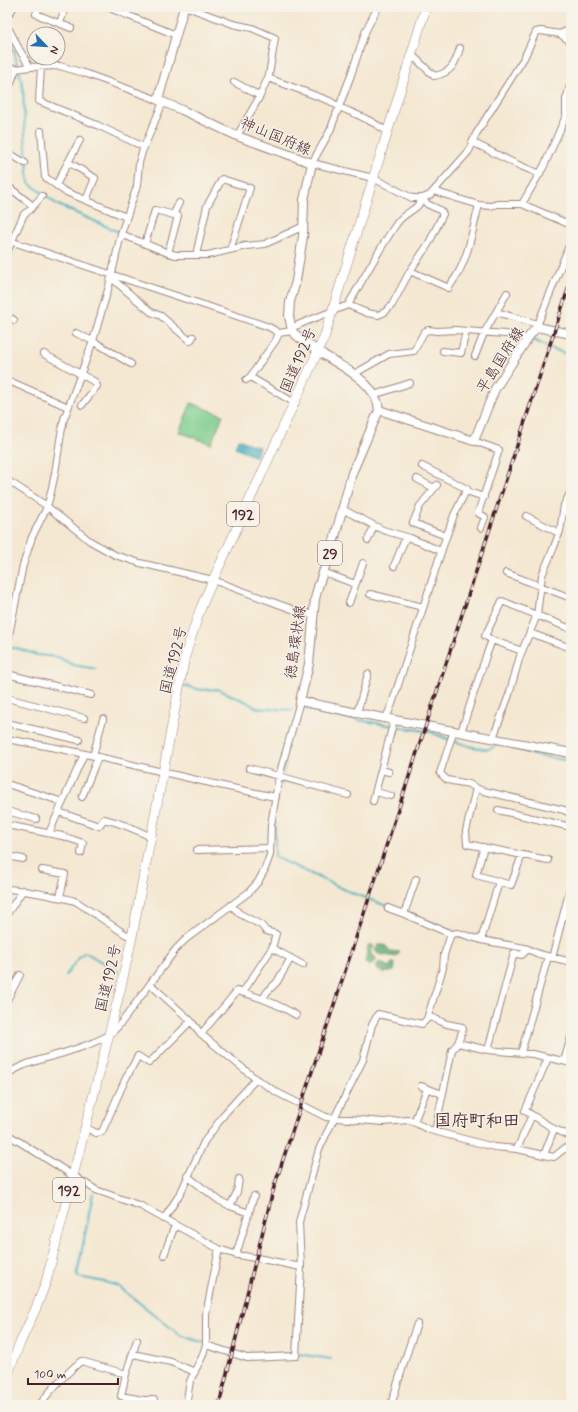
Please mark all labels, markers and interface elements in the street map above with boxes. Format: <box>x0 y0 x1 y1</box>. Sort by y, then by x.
north arrow <box>26 26 66 66</box>
text: N <box>46 44 62 56</box>
street label: 神山国府線 <box>237 113 314 161</box>
street label: 平島国府線 <box>472 323 529 398</box>
street label: 国道192号 <box>276 324 322 396</box>
road number: 192 <box>227 502 259 526</box>
road number: 29 <box>318 541 342 565</box>
street label: 徳島環状線 <box>281 604 311 681</box>
street label: 国道192号 <box>156 624 192 696</box>
street label: 国道192号 <box>91 942 127 1014</box>
district label: 国府町和田 <box>435 1110 520 1132</box>
road number: 192 <box>53 1178 85 1202</box>
scale bar <box>28 1360 118 1386</box>
text: 100 m <box>34 1367 66 1383</box>

